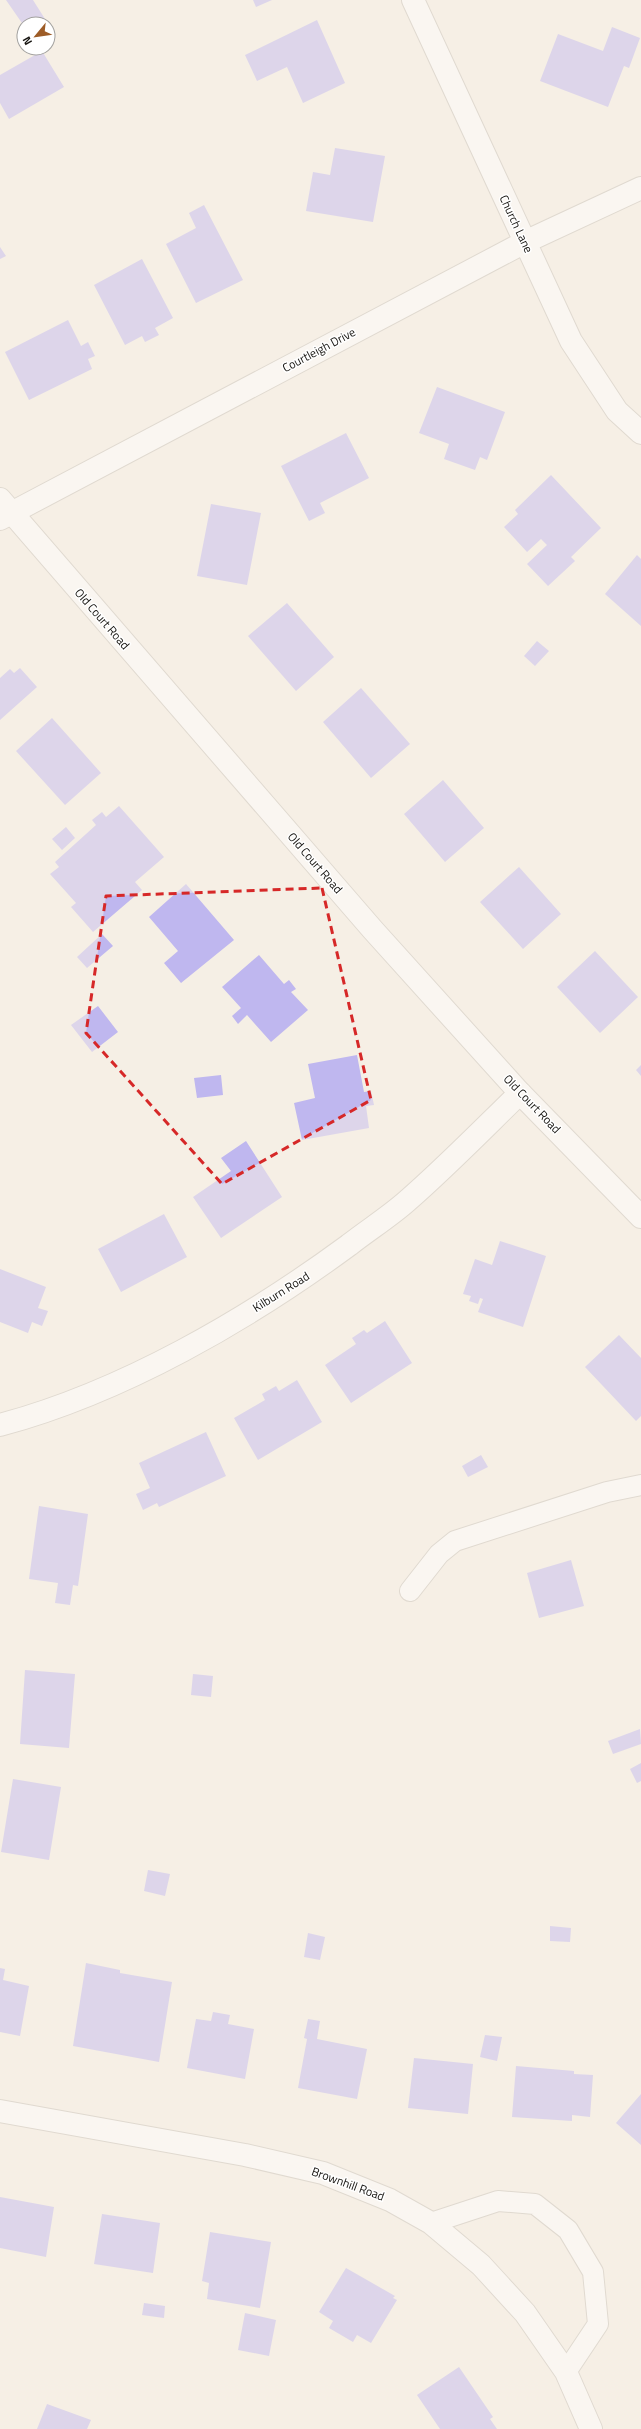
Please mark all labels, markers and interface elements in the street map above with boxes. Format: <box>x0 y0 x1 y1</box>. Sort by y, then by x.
north arrow <box>16 16 56 56</box>
text: N <box>18 34 36 48</box>
street label: Church Lane <box>495 192 538 256</box>
street label: Courtleigh Drive <box>279 322 359 377</box>
street label: Old Court Road <box>70 584 134 654</box>
street label: Old Court Road <box>283 828 347 898</box>
street label: Old Court Road <box>499 1070 566 1138</box>
street label: Kilburn Road <box>249 1267 313 1317</box>
street label: Brownhill Road <box>309 2162 387 2206</box>

